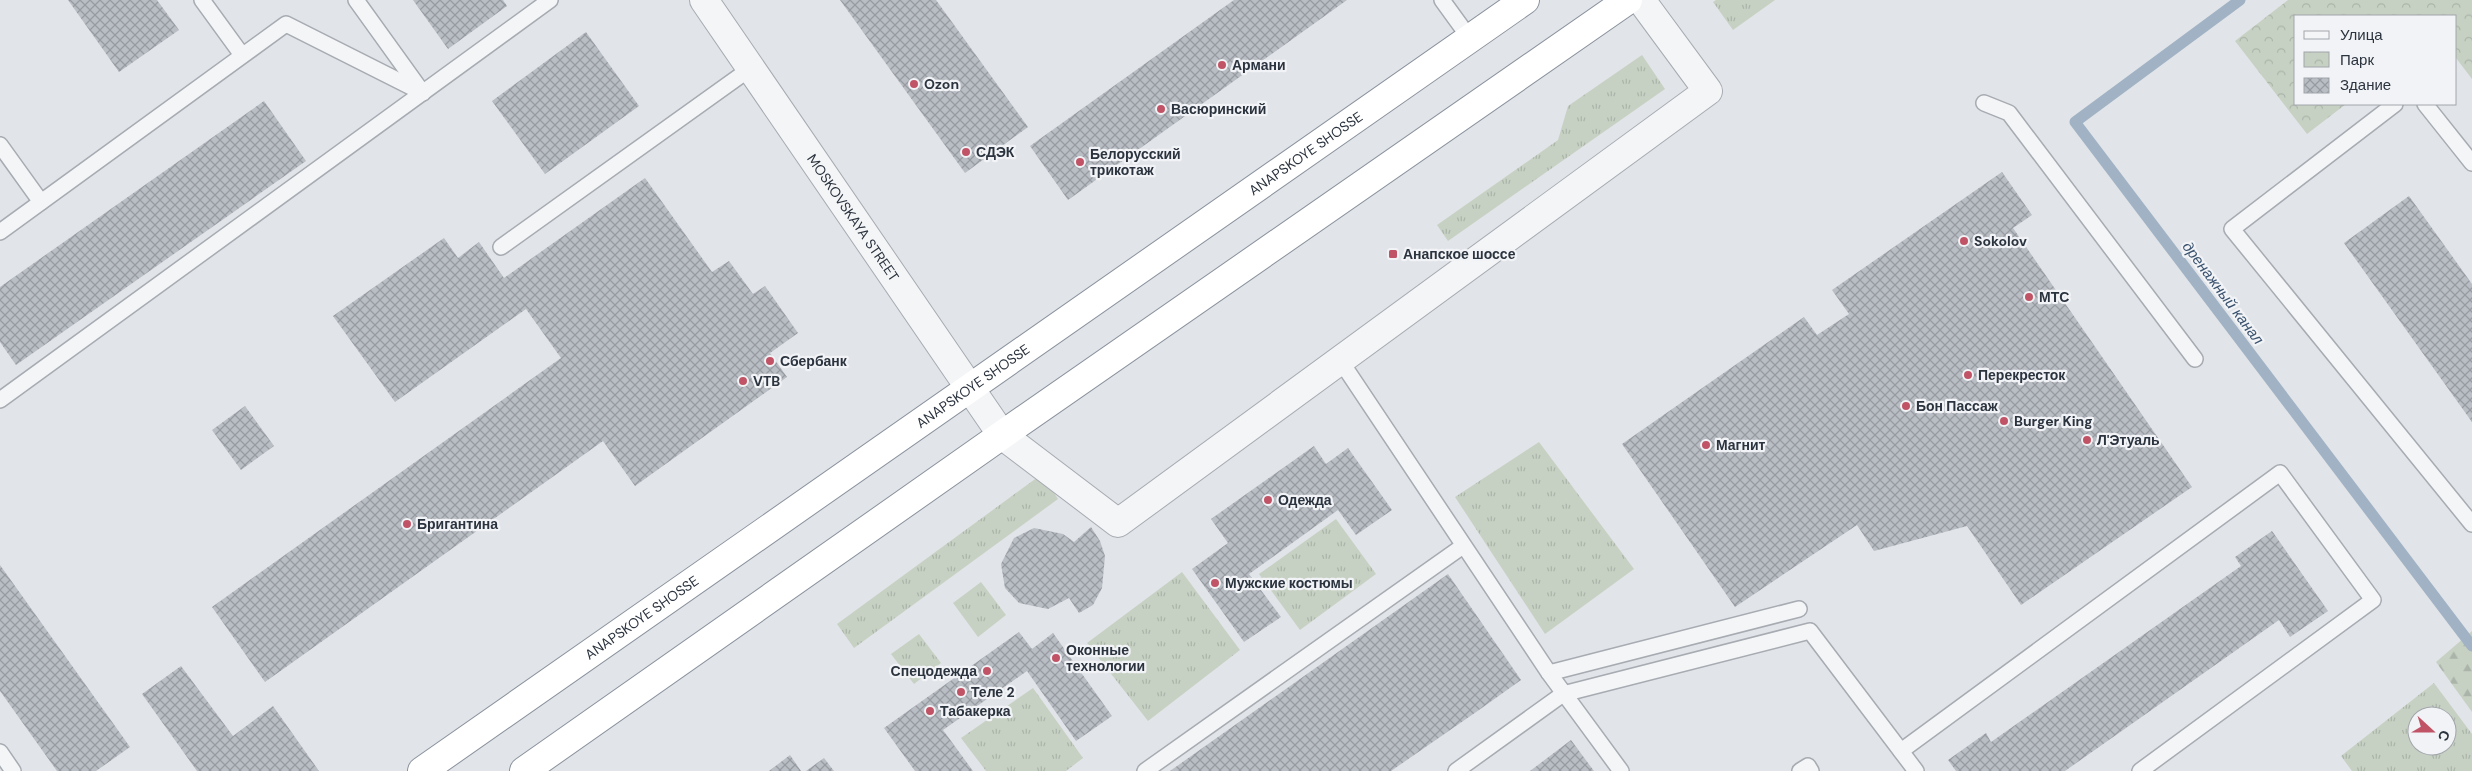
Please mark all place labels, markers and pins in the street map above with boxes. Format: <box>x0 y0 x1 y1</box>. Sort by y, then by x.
place label: Армани <box>1232 56 1286 74</box>
marker: Армани <box>1216 59 1228 71</box>
place label: Ozon <box>924 75 959 93</box>
marker: Ozon <box>908 78 920 90</box>
place label: Васюринский <box>1171 100 1266 118</box>
marker: Васюринский <box>1155 103 1167 115</box>
place label: СДЭК <box>976 143 1015 161</box>
place label: Белорусский трикотаж <box>1090 145 1181 179</box>
marker: СДЭК <box>960 146 972 158</box>
marker: Белорусский трикотаж <box>1074 156 1086 168</box>
place label: Sokolov <box>1974 232 2027 250</box>
marker: Sokolov <box>1958 235 1970 247</box>
place label: Анапское шоссе <box>1403 245 1516 263</box>
marker: Анапское шоссе <box>1387 248 1399 260</box>
place label: МТС <box>2039 288 2069 306</box>
marker: МТС <box>2023 291 2035 303</box>
place label: Сбербанк <box>780 352 848 370</box>
marker: Сбербанк <box>764 355 776 367</box>
place label: Перекресток <box>1978 366 2066 384</box>
marker: Перекресток <box>1962 369 1974 381</box>
place label: VTB <box>753 372 780 390</box>
marker: VTB <box>737 375 749 387</box>
place label: Бон Пассаж <box>1916 397 1999 415</box>
marker: Бон Пассаж <box>1900 400 1912 412</box>
place label: Burger King <box>2014 412 2093 430</box>
marker: Burger King <box>1998 415 2010 427</box>
place label: Л'Этуаль <box>2097 431 2160 449</box>
marker: Л'Этуаль <box>2081 434 2093 446</box>
place label: Магнит <box>1716 436 1766 454</box>
marker: Магнит <box>1700 439 1712 451</box>
place label: Одежда <box>1278 491 1332 509</box>
marker: Одежда <box>1262 494 1274 506</box>
place label: Бригантина <box>417 515 498 533</box>
marker: Бригантина <box>401 518 413 530</box>
place label: Мужские костюмы <box>1225 574 1353 592</box>
marker: Мужские костюмы <box>1209 577 1221 589</box>
place label: Оконные технологии <box>1066 641 1145 675</box>
marker: Оконные технологии <box>1050 652 1062 664</box>
place label: Спецодежда <box>891 662 977 680</box>
marker: Спецодежда <box>981 665 993 677</box>
place label: Теле 2 <box>971 683 1015 701</box>
marker: Теле 2 <box>955 686 967 698</box>
place label: Табакерка <box>940 702 1011 720</box>
marker: Табакерка <box>924 705 936 717</box>

